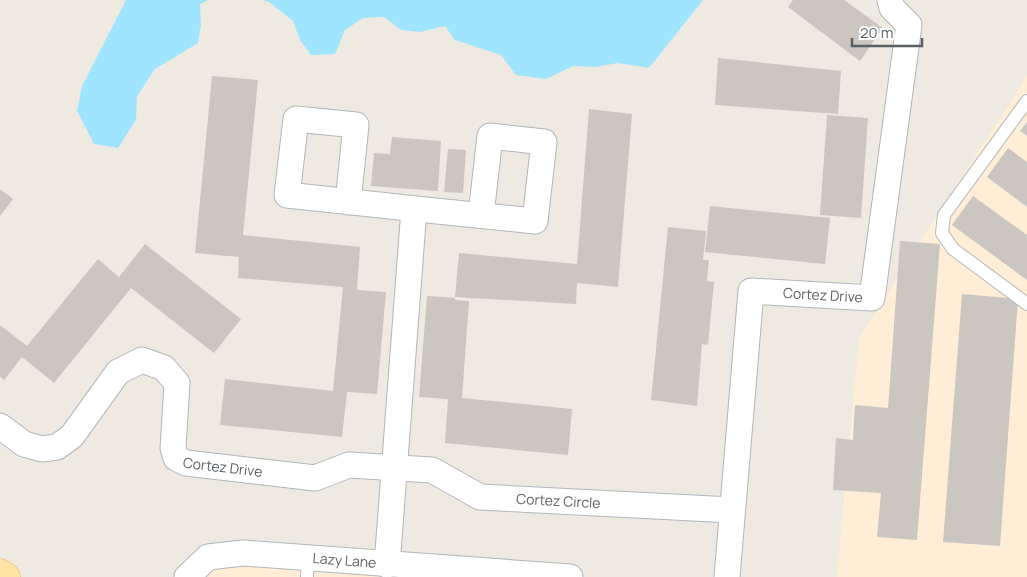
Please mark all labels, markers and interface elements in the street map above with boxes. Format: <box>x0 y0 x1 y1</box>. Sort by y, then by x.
scale bar <box>852 15 922 47</box>
text: 20 m <box>860 22 893 43</box>
street label: Cortez Drive <box>782 283 863 306</box>
street label: Cortez Drive <box>182 453 264 481</box>
street label: Cortez Circle <box>516 489 601 512</box>
street label: Lazy Lane <box>312 548 377 572</box>

